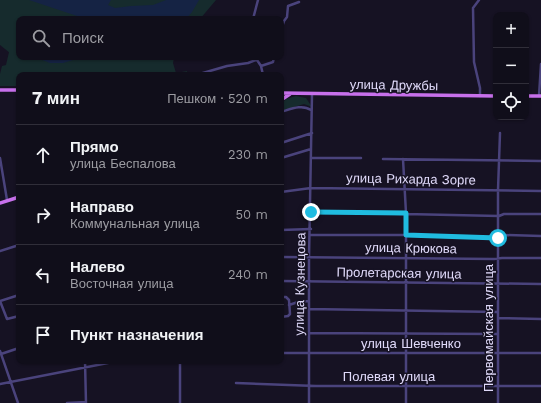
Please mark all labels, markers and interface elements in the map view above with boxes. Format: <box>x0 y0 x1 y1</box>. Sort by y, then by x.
map controls <box>493 12 529 120</box>
button: + <box>493 12 529 48</box>
search box <box>16 16 284 60</box>
icon: search <box>30 27 52 49</box>
text: Поиск <box>62 29 104 47</box>
button: − <box>493 48 529 84</box>
street label: улица Дружбы <box>350 77 438 93</box>
button: locate <box>493 84 529 120</box>
text: 7 мин <box>32 88 80 108</box>
text: Пешком · 520 m <box>167 91 268 106</box>
text: Прямо <box>70 138 119 156</box>
icon: ahead <box>32 144 54 166</box>
text: 230 m <box>228 147 268 162</box>
text: улица Беспалова <box>70 156 176 171</box>
street label: улица Рихарда Зорге <box>346 170 476 188</box>
text: Направо <box>70 198 134 216</box>
route end <box>302 203 320 221</box>
icon: right <box>32 204 54 226</box>
text: 50 m <box>236 207 268 222</box>
text: Коммунальная улица <box>70 216 200 231</box>
route start <box>489 229 507 247</box>
street label: улица Кузнецова <box>292 232 308 336</box>
street label: улица Крюкова <box>365 240 458 256</box>
text: Налево <box>70 258 125 276</box>
street label: Первомайская улица <box>481 263 496 392</box>
icon: left <box>32 264 54 286</box>
street label: Пролетарская улица <box>336 264 462 282</box>
text: 240 m <box>228 267 268 282</box>
text: Восточная улица <box>70 276 174 291</box>
icon: arrive <box>32 324 54 346</box>
text: Пункт назначения <box>70 326 203 344</box>
street label: улица Шевченко <box>361 336 461 351</box>
street label: Полевая улица <box>343 369 436 384</box>

